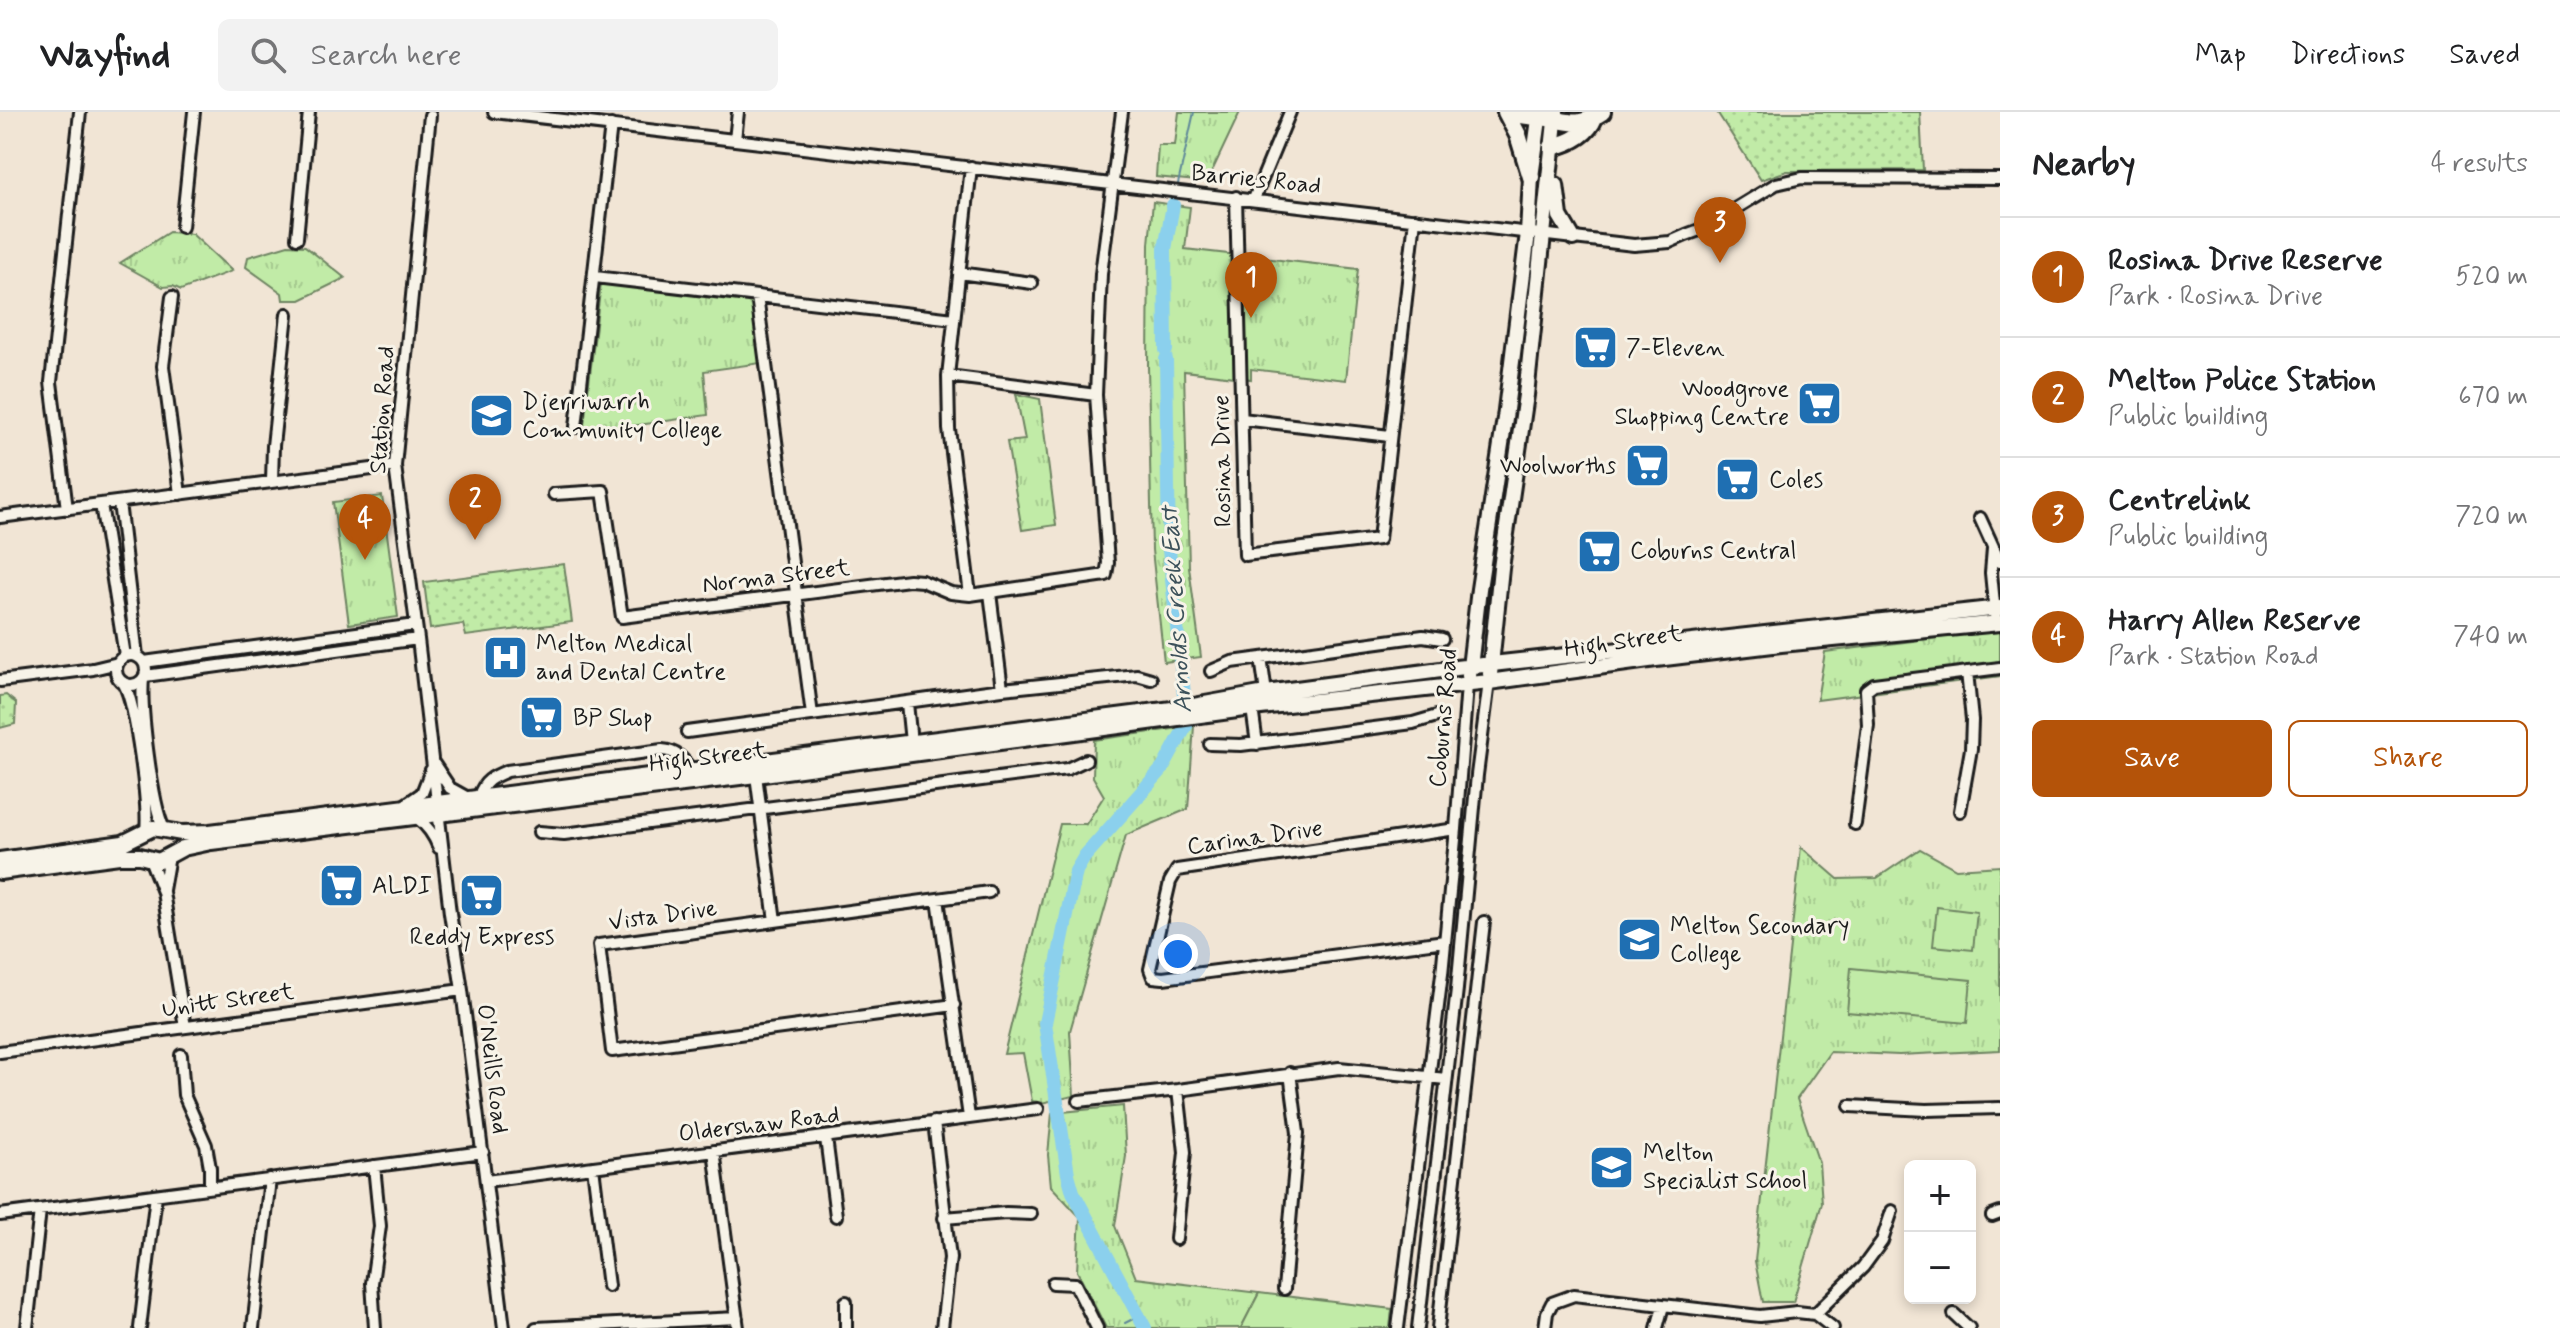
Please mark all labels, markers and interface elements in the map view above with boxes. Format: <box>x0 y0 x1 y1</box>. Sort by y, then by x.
search box <box>218 19 778 91</box>
text: Wayfind <box>40 31 170 80</box>
icon: search <box>246 33 290 77</box>
text: Search here <box>310 36 461 75</box>
text: Map <box>2195 37 2246 74</box>
text: Directions <box>2290 37 2405 74</box>
text: Saved <box>2449 37 2520 74</box>
text: Nearby <box>2032 142 2136 187</box>
text: 4 results <box>2431 147 2528 181</box>
street label: Barries Road <box>1189 158 1323 202</box>
pin: 3 <box>1694 197 1746 263</box>
text: Rosina Drive Reserve <box>2108 241 2383 280</box>
pin: 1 <box>1225 252 1277 318</box>
text: 1 <box>2052 260 2064 294</box>
text: 520 m <box>2455 260 2528 294</box>
text: Park · Rosina Drive <box>2108 280 2323 314</box>
supermarket icon: 7-Eleven <box>1571 324 1619 372</box>
place label: 7-Eleven <box>1626 333 1725 364</box>
street label: Station Road <box>363 345 403 475</box>
text: Melton Police Station <box>2108 361 2376 400</box>
place label: Woodgrove Shopping Centre <box>1615 374 1789 433</box>
supermarket icon: Woodgrove Shopping Centre <box>1796 379 1844 427</box>
text: 2 <box>2052 380 2064 414</box>
text: 670 m <box>2458 380 2528 414</box>
place label: Djerriwarrh Community College <box>522 387 722 446</box>
school or university icon: Djerriwarrh Community College <box>467 392 515 440</box>
street label: Rosina Drive <box>1206 395 1240 527</box>
text: Public building <box>2108 400 2268 434</box>
supermarket icon: Woolworths <box>1623 442 1671 490</box>
place label: Woolworths <box>1500 451 1616 482</box>
supermarket icon: Coles <box>1714 456 1762 504</box>
place label: Coles <box>1769 465 1823 496</box>
pin: 2 <box>449 474 501 540</box>
text: Centrelink <box>2108 481 2251 520</box>
pin: 4 <box>339 494 391 560</box>
text: 3 <box>2052 500 2064 534</box>
text: 720 m <box>2455 500 2528 534</box>
water label: Arnolds Creek East <box>1153 503 1201 714</box>
text: Public building <box>2108 520 2268 554</box>
supermarket icon: Coburns Central <box>1575 527 1623 575</box>
place label: Coburns Central <box>1630 536 1796 567</box>
street label: Norma Street <box>700 553 852 601</box>
text: Harry Allen Reserve <box>2108 601 2361 640</box>
street label: High Street <box>1562 618 1684 669</box>
text: 4 <box>2050 620 2066 654</box>
text: 740 m <box>2453 620 2528 654</box>
place label: Melton Medical and Dental Centre <box>536 629 726 688</box>
hospital icon: Melton Medical and Dental Centre <box>481 634 529 682</box>
text: Park · Station Road <box>2108 640 2319 674</box>
street label: Coburns Road <box>1422 647 1466 789</box>
supermarket icon: BP Shop <box>518 694 566 742</box>
place label: BP Shop <box>573 703 653 734</box>
button: Save <box>2032 720 2272 797</box>
button: Share <box>2288 720 2528 797</box>
street label: High Street <box>647 735 769 784</box>
street label: Carina Drive <box>1185 813 1325 863</box>
supermarket icon: ALDI <box>317 862 365 910</box>
place label: ALDI <box>372 871 432 902</box>
supermarket icon: Reddy Express <box>458 871 506 919</box>
street label: Vista Drive <box>607 893 719 939</box>
place label: Melton Secondary College <box>1670 911 1849 970</box>
school or university icon: Melton Secondary College <box>1615 916 1663 964</box>
place label: Reddy Express <box>409 922 555 953</box>
your location <box>1158 934 1198 974</box>
street label: Unitt Street <box>160 976 296 1026</box>
street label: O'Neills Road <box>469 1002 515 1136</box>
street label: Oldershaw Road <box>677 1100 841 1150</box>
place label: Melton Specialist School <box>1643 1138 1807 1197</box>
school or university icon: Melton Specialist School <box>1588 1143 1636 1191</box>
map controls <box>1904 1160 1976 1304</box>
button: + <box>1904 1160 1976 1232</box>
button: − <box>1904 1232 1976 1304</box>

